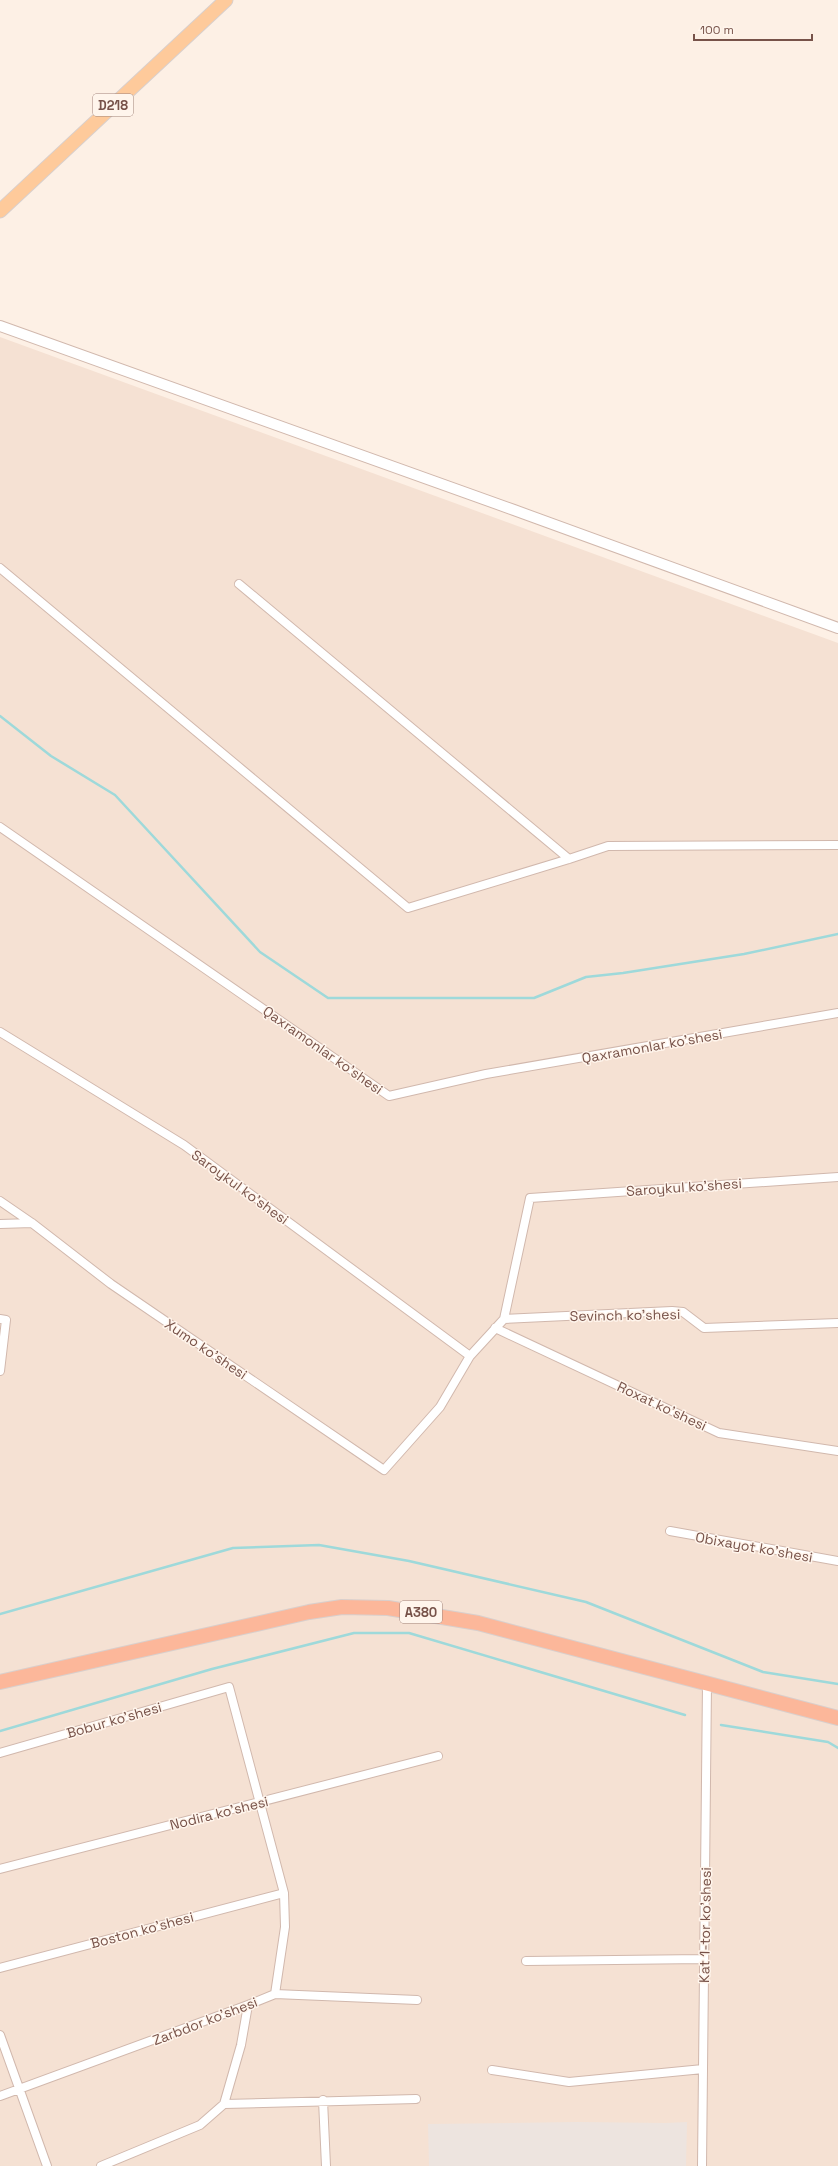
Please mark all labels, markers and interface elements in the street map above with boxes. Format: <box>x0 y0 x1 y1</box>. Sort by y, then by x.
scale bar <box>694 16 812 42</box>
text: 100 m <box>700 22 734 38</box>
road number: D218 <box>93 94 133 116</box>
street label: Qaxramonlar ko'shesi <box>260 1002 386 1098</box>
street label: Qaxramonlar ko'shesi <box>580 1025 724 1067</box>
street label: Saroykul ko'shesi <box>188 1146 292 1228</box>
street label: Saroykul ko'shesi <box>626 1174 742 1200</box>
street label: Sevinch ko'shesi <box>570 1305 680 1325</box>
street label: Xumo ko'shesi <box>161 1315 251 1383</box>
street label: Roxat ko'shesi <box>614 1377 710 1435</box>
street label: Obixayot ko'shesi <box>694 1528 814 1566</box>
road number: A380 <box>400 1601 442 1623</box>
street label: Bobur ko'shesi <box>64 1698 164 1742</box>
street label: Nodira ko'shesi <box>168 1792 270 1834</box>
street label: Kat 1-tor ko'shesi <box>695 1867 715 1983</box>
street label: Boston ko'shesi <box>88 1908 196 1952</box>
street label: Zarbdor ko'shesi <box>150 1993 260 2049</box>

